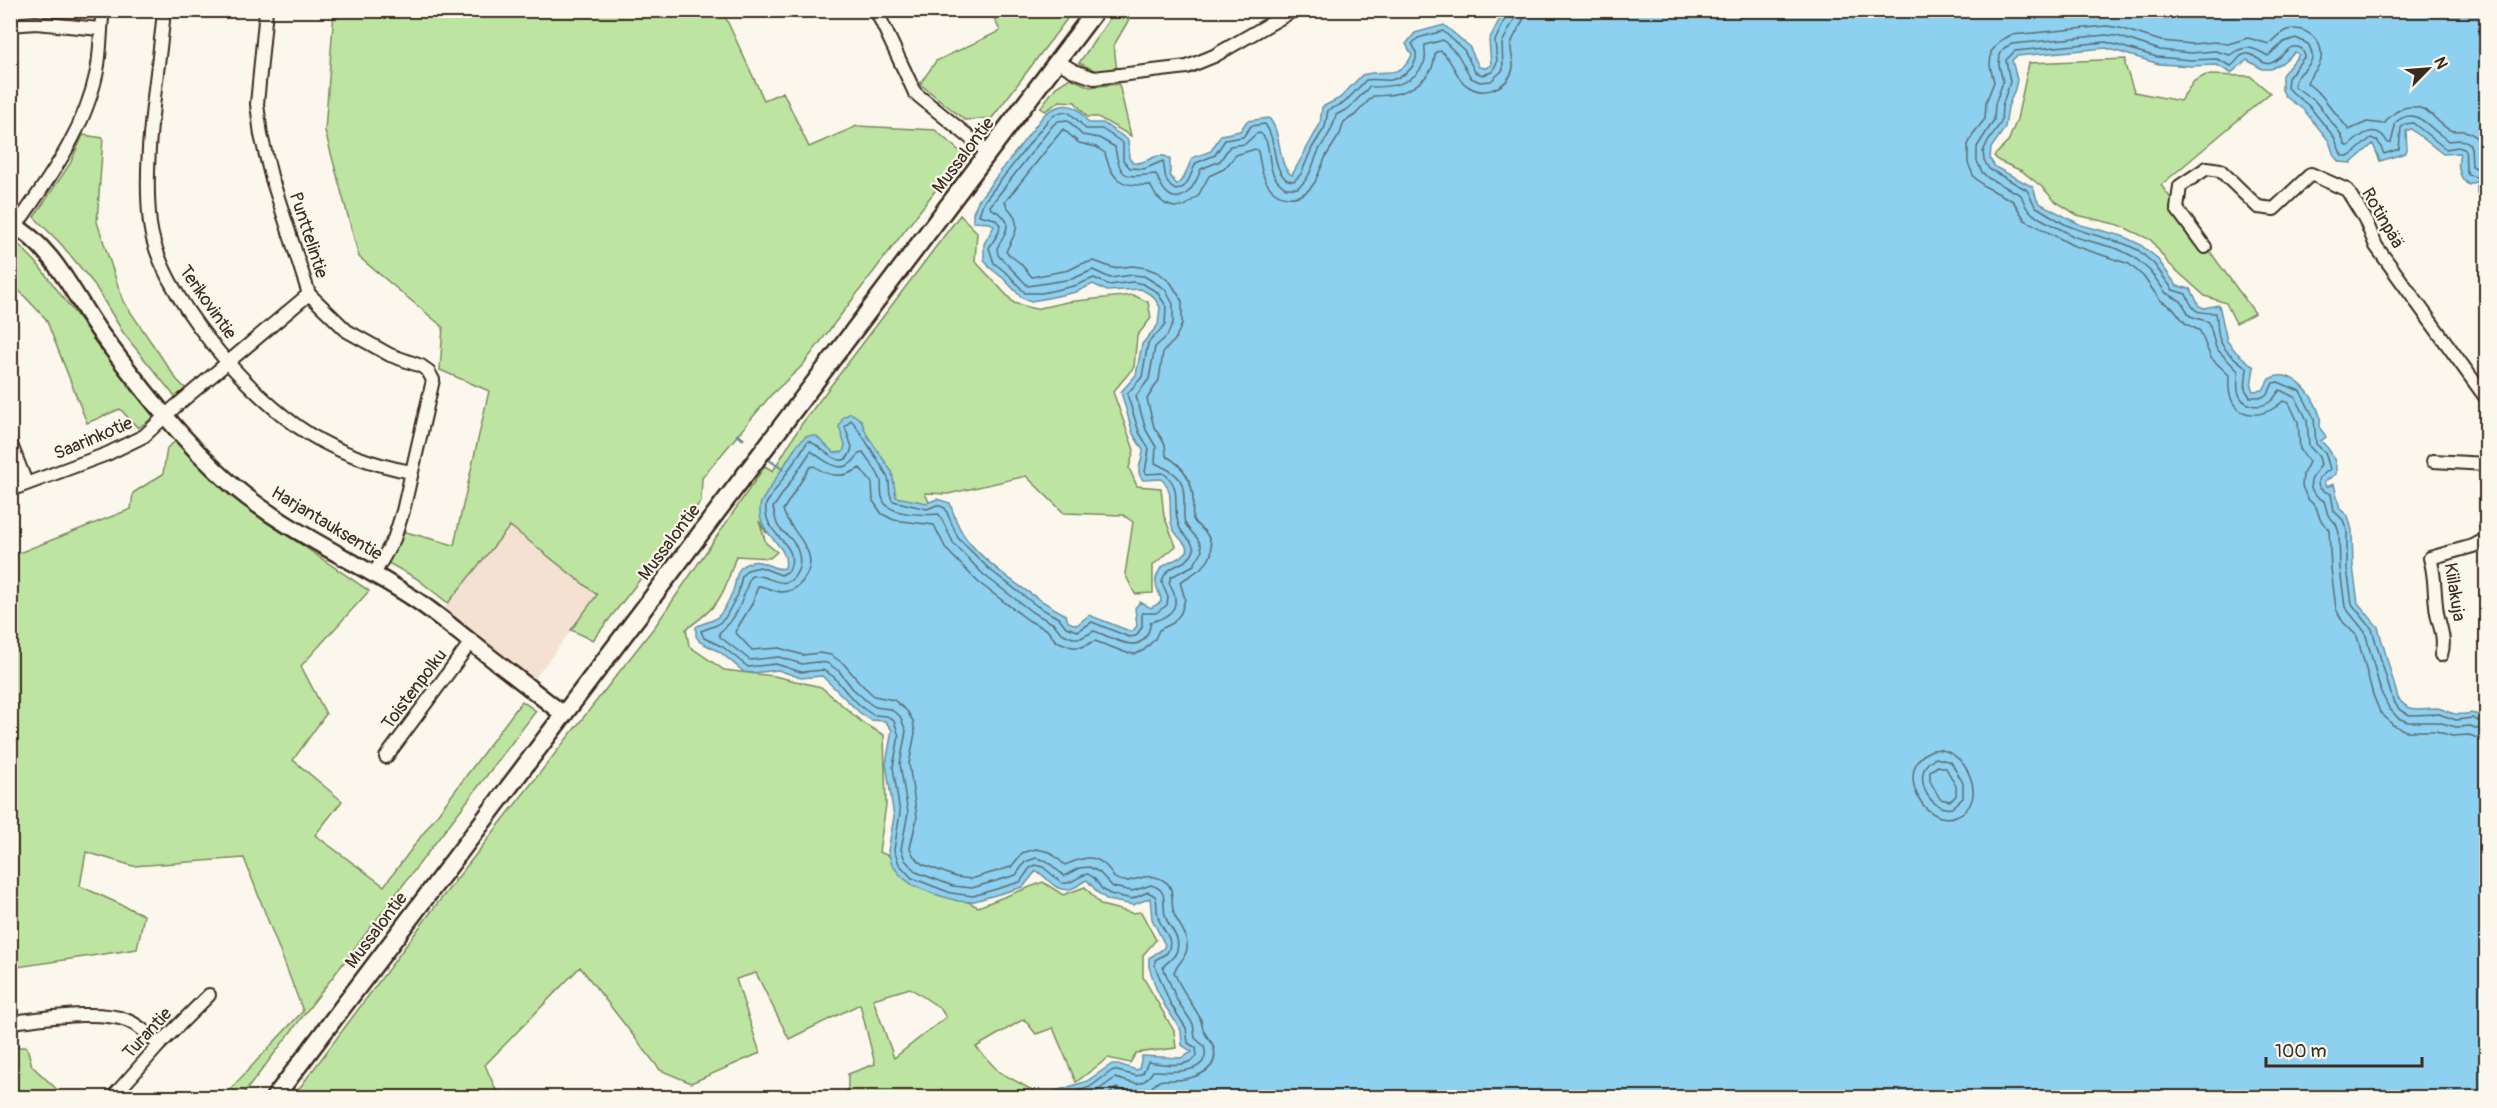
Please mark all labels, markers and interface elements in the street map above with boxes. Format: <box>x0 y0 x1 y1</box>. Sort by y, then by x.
north arrow <box>2398 39 2458 99</box>
text: N <box>2429 54 2452 72</box>
street label: Mussalontie <box>927 113 1000 198</box>
street label: Rotinpää <box>2356 184 2409 253</box>
street label: Punttelintie <box>284 189 333 281</box>
street label: Terikovintie <box>174 261 241 344</box>
street label: Saarinkotie <box>50 412 136 465</box>
street label: Harjantauksentie <box>267 481 387 566</box>
street label: Mussalontie <box>633 500 706 585</box>
street label: Kiilakuja <box>2439 561 2470 623</box>
street label: Toistenpolku <box>377 644 452 734</box>
street label: Mussalontie <box>340 888 413 973</box>
street label: Turantie <box>118 1003 177 1064</box>
scale bar <box>2266 1030 2422 1068</box>
text: 100 m <box>2275 1040 2327 1063</box>

